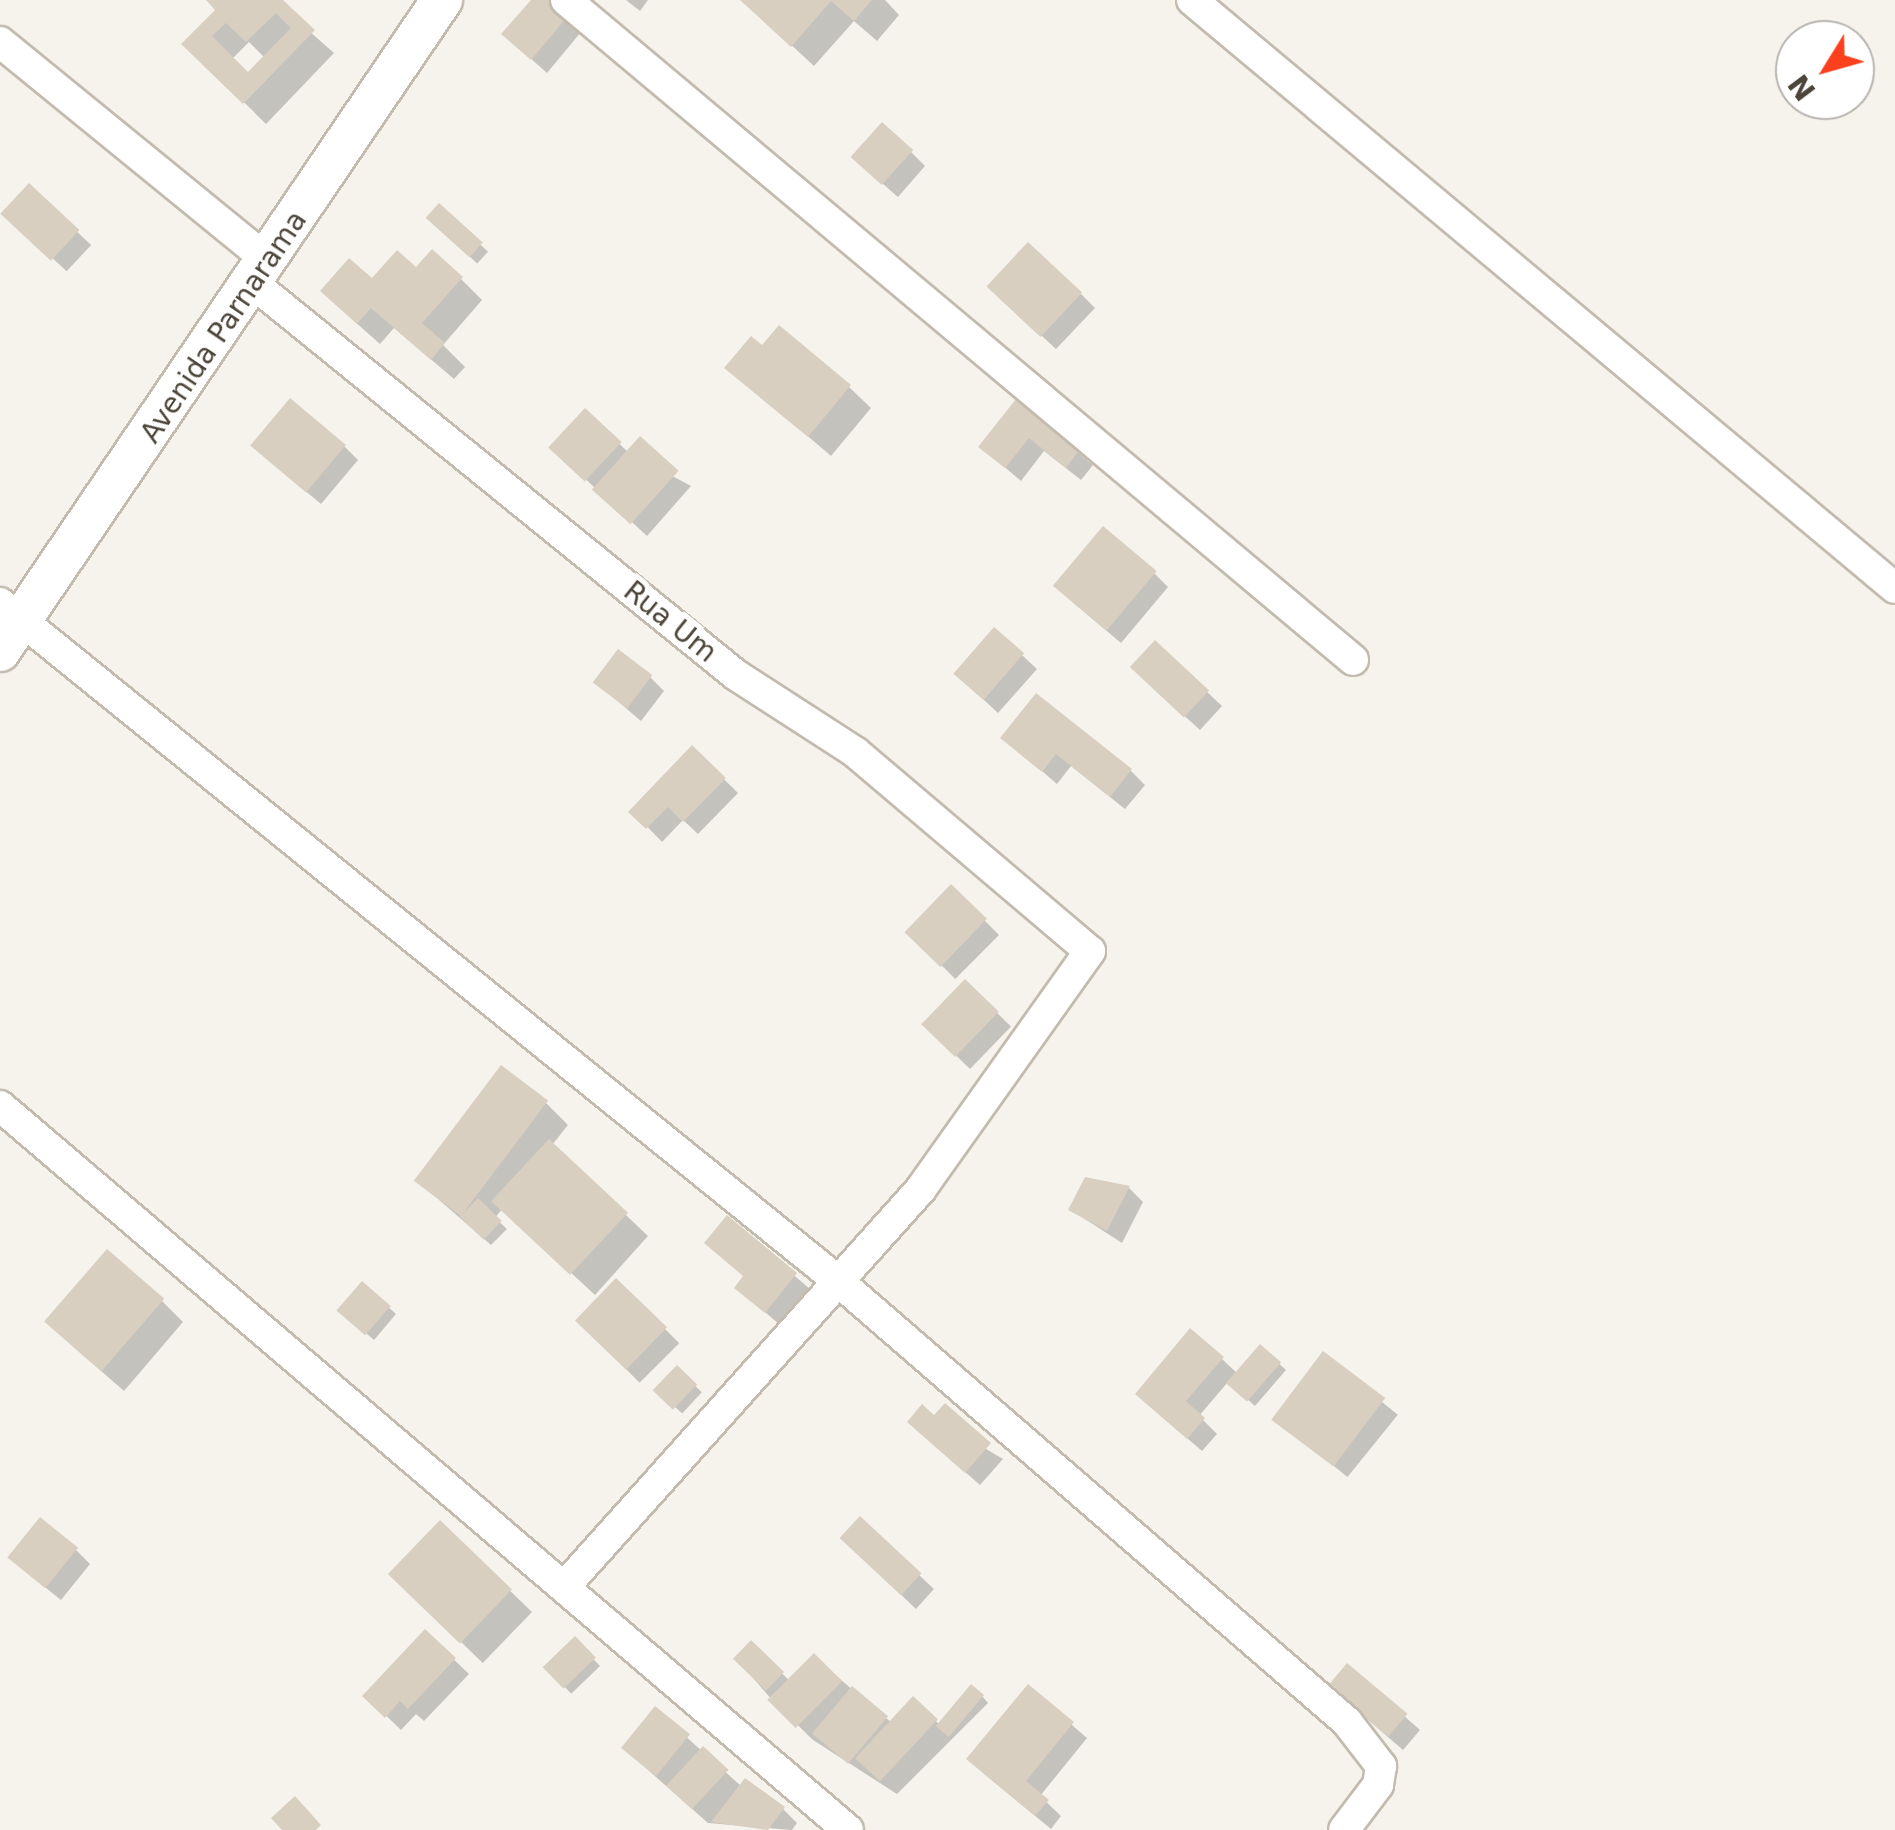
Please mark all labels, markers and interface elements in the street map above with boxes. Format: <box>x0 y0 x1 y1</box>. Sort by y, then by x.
north arrow <box>1775 20 1875 120</box>
text: N <box>1782 68 1822 106</box>
street label: Avenida Parnarama <box>134 205 314 449</box>
street label: Rua Um <box>617 574 723 670</box>

